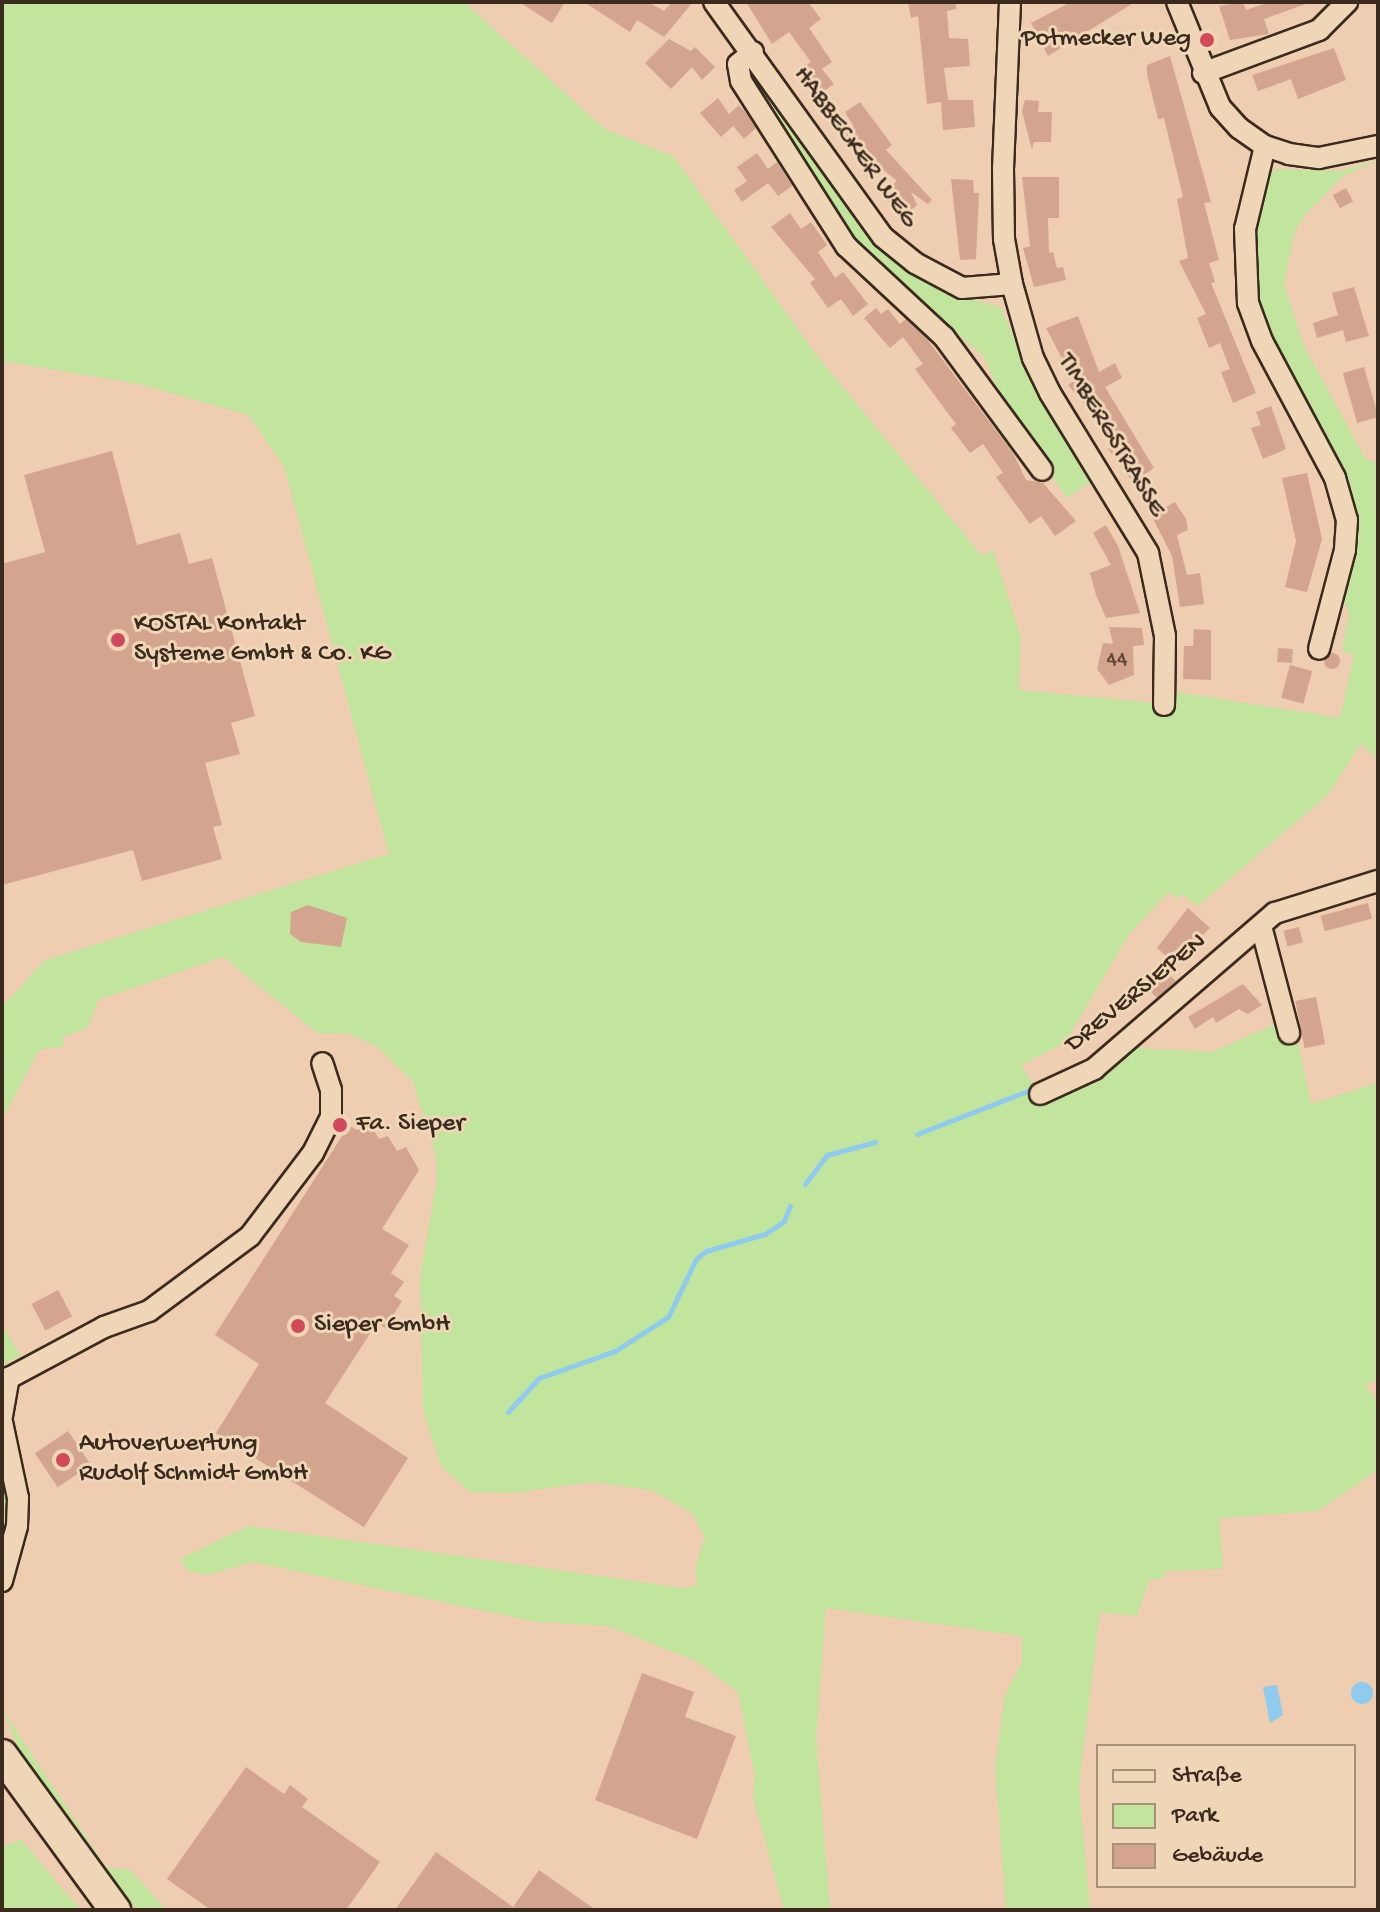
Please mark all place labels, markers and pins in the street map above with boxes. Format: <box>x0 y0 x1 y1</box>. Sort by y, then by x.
place label: Potmecker Weg <box>1021 24 1191 56</box>
marker: Potmecker Weg <box>1198 31 1216 49</box>
place label: KOSTAL Kontakt Systeme GmbH & Co. KG <box>134 609 391 670</box>
marker: KOSTAL Kontakt Systeme GmbH & Co. KG <box>109 631 127 649</box>
place label: Fa. Sieper <box>356 1109 465 1141</box>
marker: Fa. Sieper <box>331 1116 349 1134</box>
place label: Sieper GmbH <box>314 1310 450 1342</box>
marker: Sieper GmbH <box>289 1317 307 1335</box>
place label: Autoverwertung Rudolf Schmidt GmbH <box>79 1429 308 1490</box>
marker: Autoverwertung Rudolf Schmidt GmbH <box>54 1451 72 1469</box>

